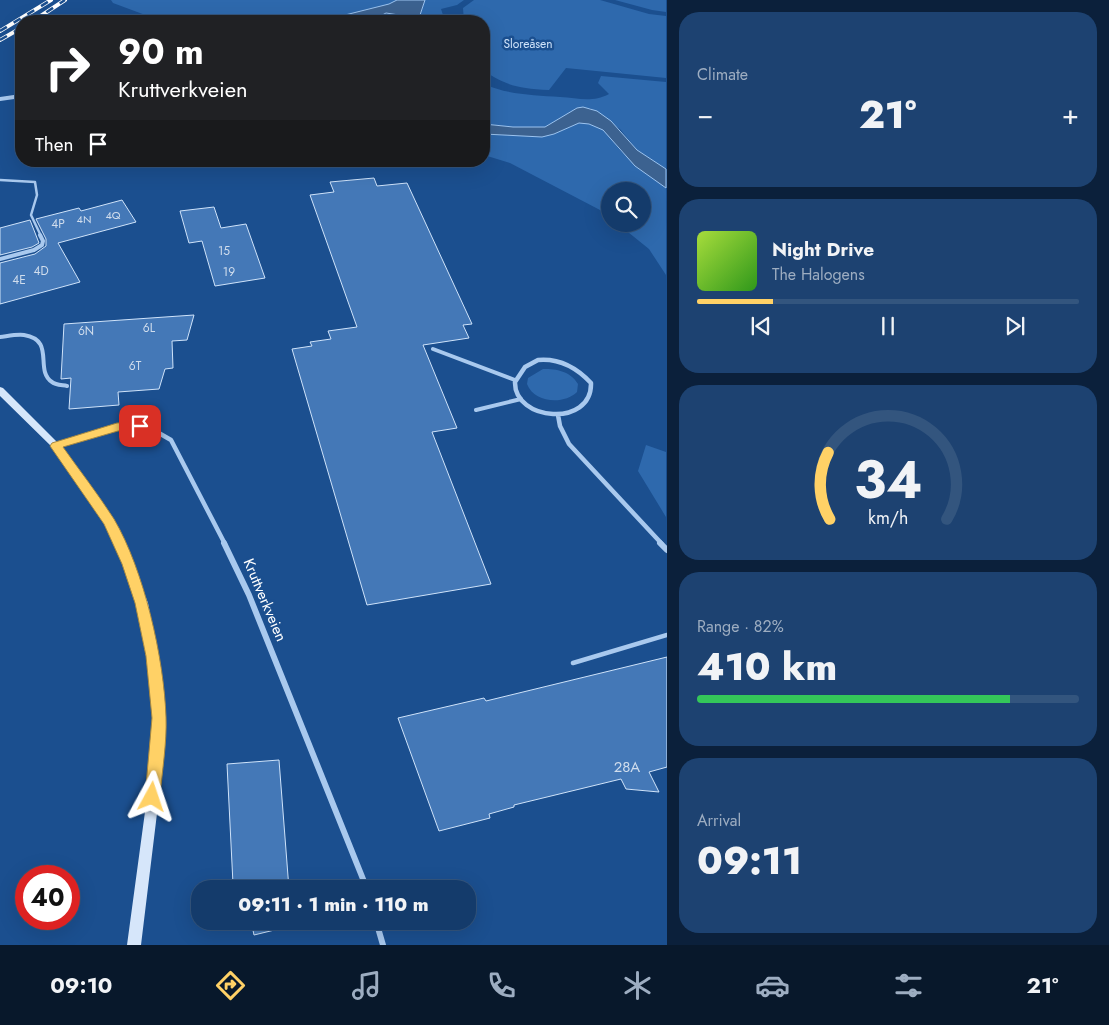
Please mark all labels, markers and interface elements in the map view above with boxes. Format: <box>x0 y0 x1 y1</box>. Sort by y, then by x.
text: 90 m <box>118 27 204 77</box>
icon: right <box>35 35 100 100</box>
park label: Sloreåsen <box>503 35 553 53</box>
text: Climate <box>697 63 748 86</box>
text: Kruttverkveien <box>118 73 248 105</box>
text: 21° <box>859 87 916 142</box>
text: − <box>697 94 714 135</box>
text: + <box>1062 94 1079 135</box>
icon: arrive <box>84 130 112 158</box>
text: Then <box>35 131 74 158</box>
map controls <box>601 182 651 232</box>
button: search <box>601 182 651 232</box>
house number: 4Q <box>105 207 121 223</box>
house number: 4N <box>77 211 91 227</box>
house number: 4P <box>51 215 65 233</box>
text: Night Drive <box>772 236 874 263</box>
house number: 15 <box>218 242 230 260</box>
house number: 4D <box>33 262 49 280</box>
house number: 19 <box>223 263 235 281</box>
text: The Halogens <box>772 263 865 286</box>
house number: 4E <box>12 271 26 289</box>
icon: previous <box>747 312 775 340</box>
icon: pause <box>874 312 902 340</box>
icon: next <box>1001 312 1029 340</box>
house number: 6L <box>143 319 156 337</box>
house number: 6N <box>78 322 94 340</box>
house number: 6T <box>129 357 142 375</box>
pin <box>119 405 161 447</box>
icon: arrive <box>126 412 154 440</box>
text: 34 <box>854 442 922 518</box>
text: km/h <box>868 505 908 531</box>
street label: Kruttverkveien <box>238 555 292 645</box>
text: Range · 82% <box>697 615 784 638</box>
text: 410 km <box>697 639 837 694</box>
house number: 28A <box>614 756 640 778</box>
position arrow <box>125 770 177 822</box>
text: Arrival <box>697 809 741 832</box>
text: 09:11 <box>697 833 802 888</box>
speed limit sign: 40 <box>15 865 80 930</box>
text: 09:11 · 1 min · 110 m <box>238 891 429 918</box>
icon: directions <box>213 968 248 1003</box>
icon: music <box>349 968 384 1003</box>
icon: phone <box>484 968 519 1003</box>
icon: climate <box>620 968 655 1003</box>
icon: car <box>755 968 790 1003</box>
icon: filters <box>891 968 926 1003</box>
text: 09:10 <box>50 969 112 1001</box>
text: 21° <box>1026 969 1059 1001</box>

